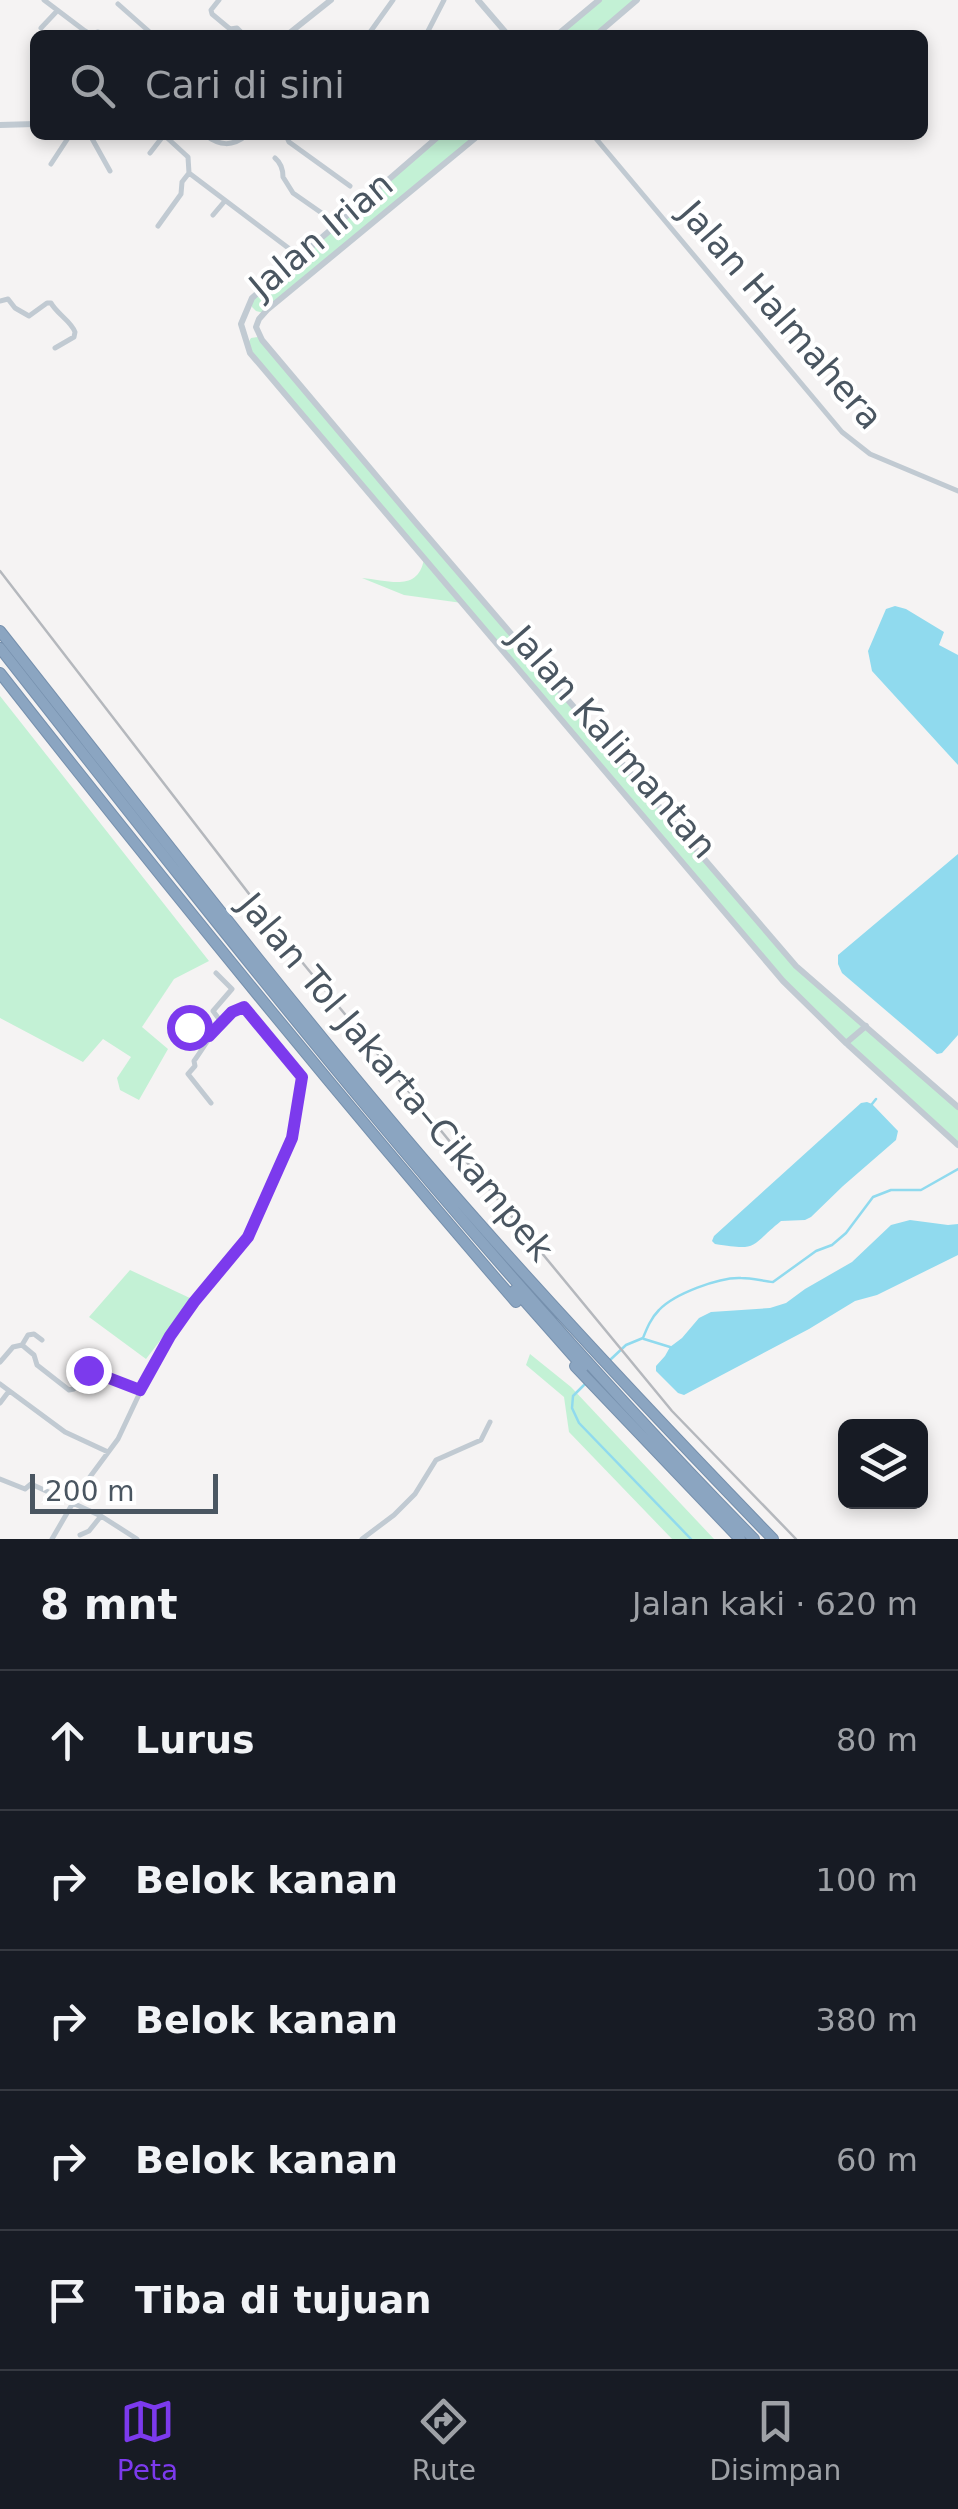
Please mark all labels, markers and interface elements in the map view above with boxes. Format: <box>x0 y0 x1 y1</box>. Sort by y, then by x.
search box <box>30 30 928 140</box>
icon: search <box>65 58 120 113</box>
text: Cari di sini <box>145 63 345 107</box>
street label: Jalan Irian <box>240 164 401 308</box>
street label: Jalan Halmahera <box>670 191 891 437</box>
street label: Jalan Kalimantan <box>500 616 725 866</box>
street label: Jalan Tol Jakarta–Cikampek <box>229 884 562 1269</box>
route start <box>167 1005 213 1051</box>
route end <box>66 1348 112 1394</box>
map controls <box>838 1419 928 1509</box>
button: layers <box>838 1419 928 1509</box>
scale bar <box>30 1469 218 1514</box>
text: 200 m <box>45 1475 135 1508</box>
text: 8 mnt <box>40 1580 178 1629</box>
text: Jalan kaki · 620 m <box>632 1585 918 1623</box>
icon: ahead <box>40 1713 95 1768</box>
text: Lurus <box>135 1718 255 1762</box>
text: 80 m <box>836 1721 918 1759</box>
icon: right <box>40 1853 95 1908</box>
text: Belok kanan <box>135 1858 398 1902</box>
text: 100 m <box>816 1861 918 1899</box>
icon: right <box>40 1993 95 2048</box>
text: Belok kanan <box>135 1998 398 2042</box>
text: 380 m <box>816 2001 918 2039</box>
icon: right <box>40 2133 95 2188</box>
text: Belok kanan <box>135 2138 398 2182</box>
text: 60 m <box>836 2141 918 2179</box>
icon: arrive <box>40 2273 95 2328</box>
text: Tiba di tujuan <box>135 2278 431 2322</box>
tab: Peta <box>117 2394 178 2487</box>
tab: Rute <box>412 2394 476 2487</box>
tab: Disimpan <box>710 2394 841 2487</box>

